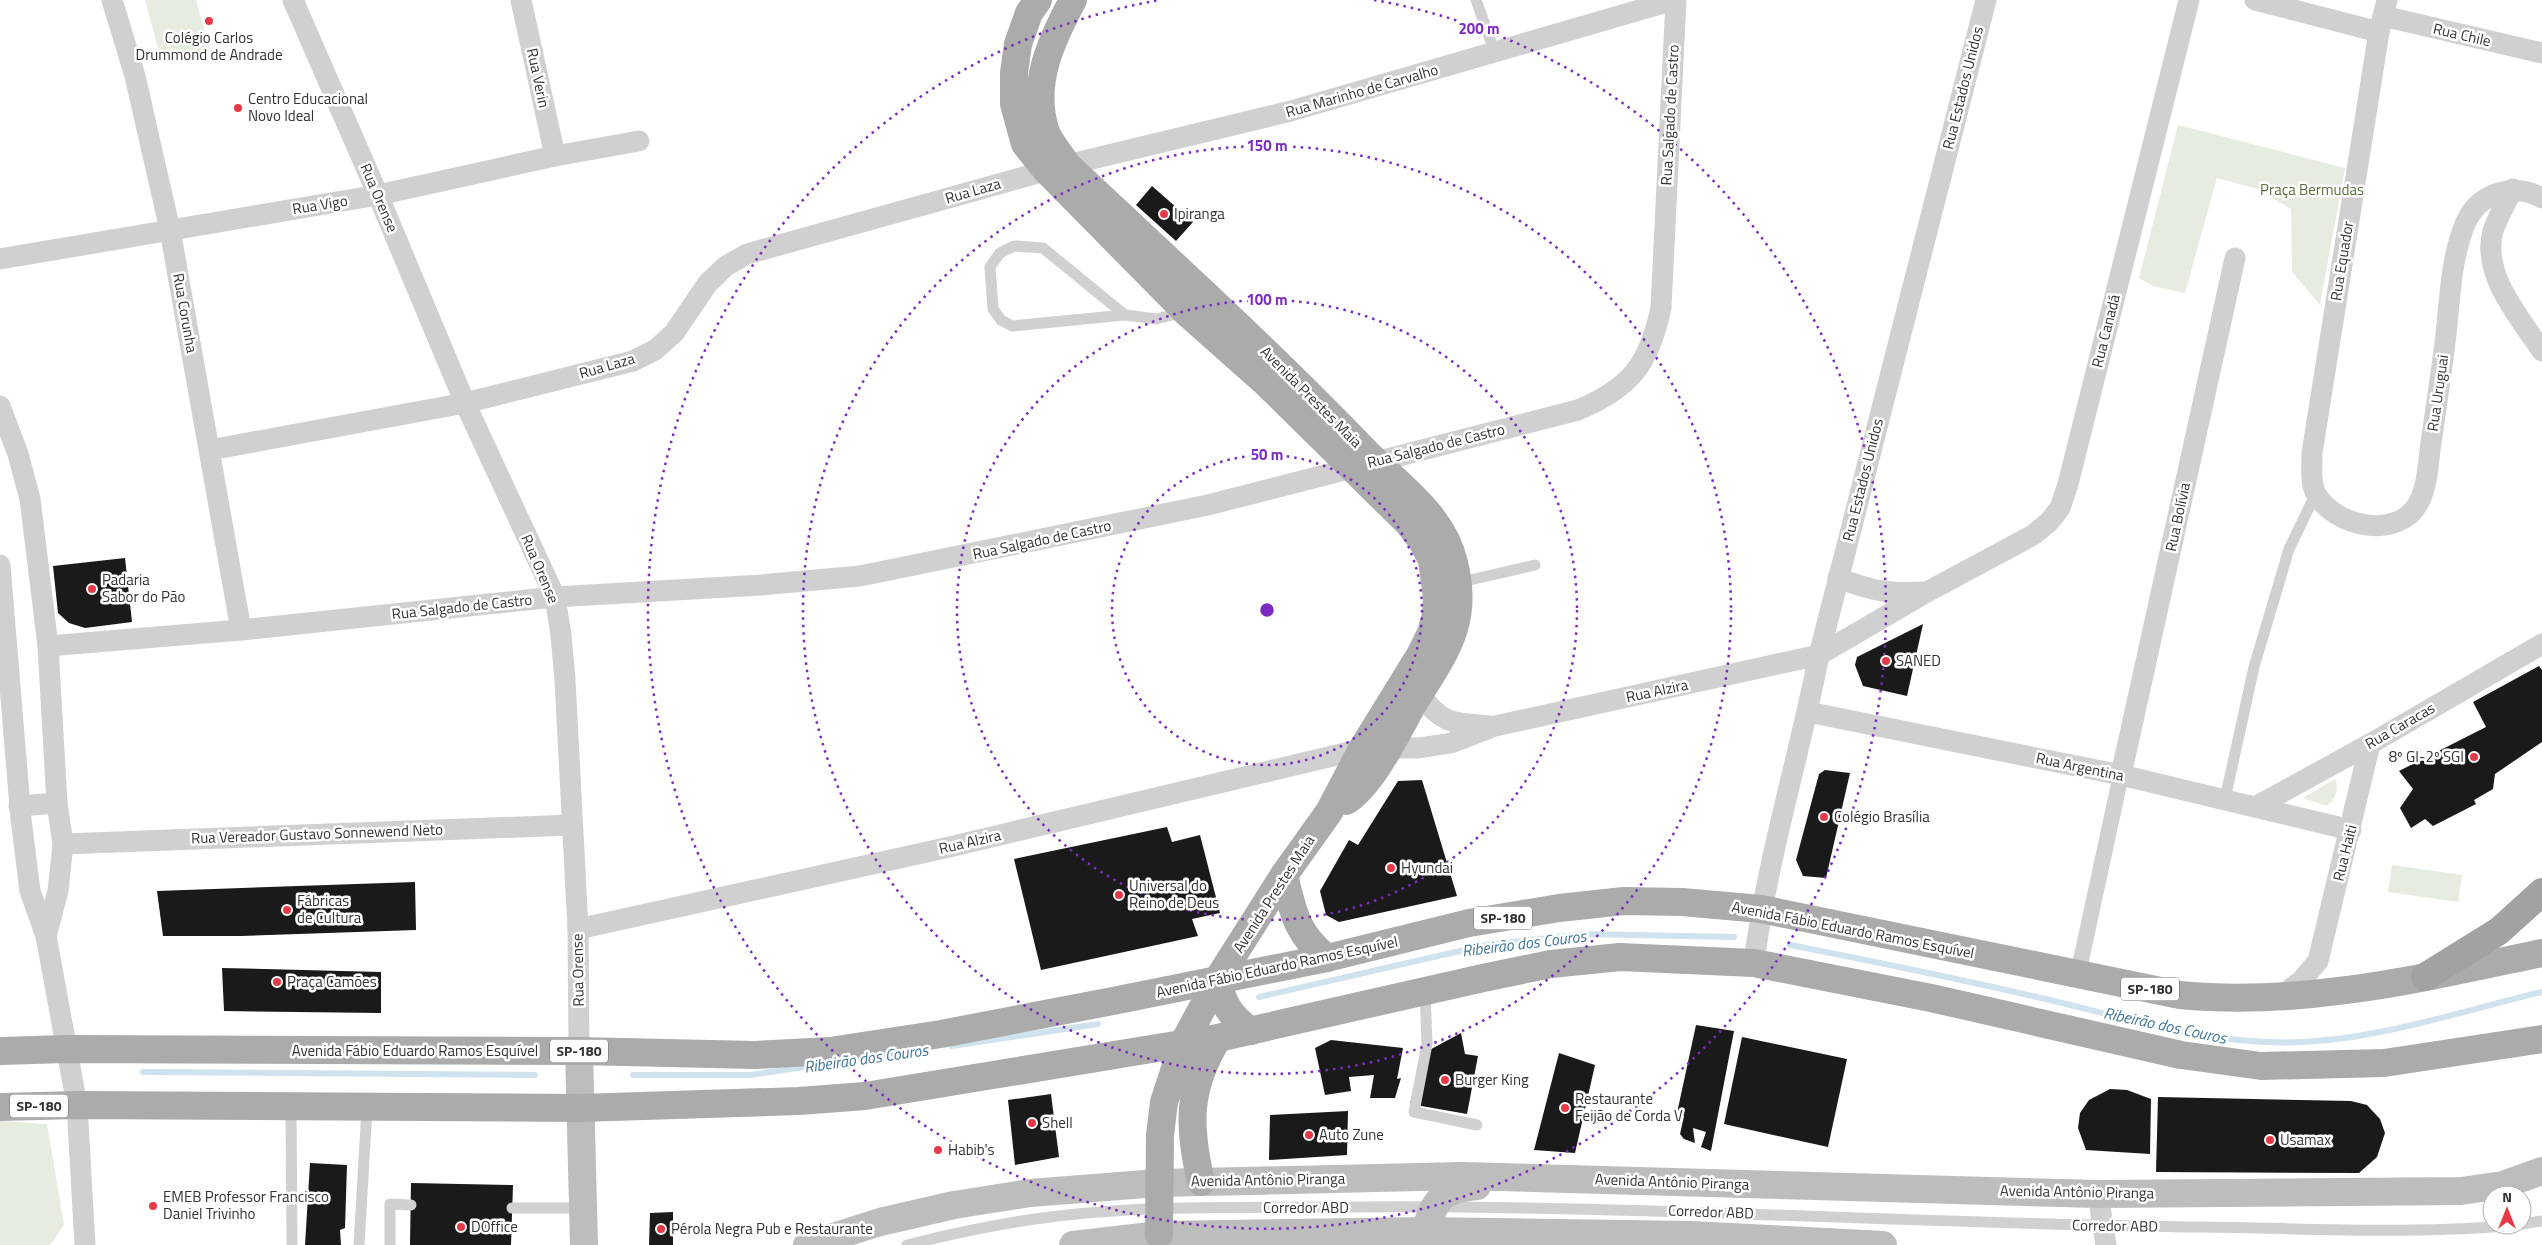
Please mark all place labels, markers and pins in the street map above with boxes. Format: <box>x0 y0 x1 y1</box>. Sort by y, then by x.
marker: Colégio Carlos Drummond de Andrade <box>203 15 215 27</box>
place label: Colégio Carlos Drummond de Andrade <box>135 26 283 66</box>
place label: Centro Educacional Novo Ideal <box>248 87 368 127</box>
marker: Centro Educacional Novo Ideal <box>232 102 244 114</box>
place label: Ipiranga <box>1174 202 1225 225</box>
marker: Ipiranga <box>1158 208 1170 220</box>
place label: Padaria Sabor do Pão <box>102 568 185 608</box>
marker: Padaria Sabor do Pão <box>86 583 98 595</box>
centre of rings <box>1258 601 1276 619</box>
place label: SANED <box>1896 649 1941 672</box>
marker: SANED <box>1880 655 1892 667</box>
place label: 8º GI-2º SGI <box>2389 745 2464 768</box>
marker: 8º GI-2º SGI <box>2468 751 2480 763</box>
place label: Colégio Brasília <box>1834 805 1930 828</box>
marker: Colégio Brasília <box>1818 811 1830 823</box>
place label: Hyundai <box>1401 856 1453 879</box>
marker: Hyundai <box>1385 862 1397 874</box>
place label: Universal do Reino de Deus <box>1129 874 1219 914</box>
place label: Fábricas de Cultura <box>297 889 362 929</box>
marker: Universal do Reino de Deus <box>1113 889 1125 901</box>
marker: Fábricas de Cultura <box>281 904 293 916</box>
place label: Praça Camões <box>287 970 377 993</box>
marker: Praça Camões <box>271 976 283 988</box>
place label: Burger King <box>1455 1068 1529 1091</box>
marker: Burger King <box>1439 1074 1451 1086</box>
place label: Restaurante Feijão de Corda V <box>1575 1087 1683 1127</box>
marker: Restaurante Feijão de Corda V <box>1559 1102 1571 1114</box>
place label: Shell <box>1042 1111 1073 1134</box>
marker: Shell <box>1026 1117 1038 1129</box>
place label: Auto Zune <box>1319 1123 1384 1146</box>
place label: Usamax <box>2280 1128 2331 1151</box>
marker: Auto Zune <box>1303 1129 1315 1141</box>
marker: Usamax <box>2264 1134 2276 1146</box>
place label: Habib's <box>948 1138 995 1161</box>
marker: Habib's <box>932 1144 944 1156</box>
place label: EMEB Professor Francisco Daniel Trivinho <box>163 1185 329 1225</box>
marker: EMEB Professor Francisco Daniel Trivinho <box>147 1200 159 1212</box>
place label: DOffice <box>471 1215 518 1238</box>
place label: Pérola Negra Pub e Restaurante <box>671 1217 873 1240</box>
marker: DOffice <box>455 1221 467 1233</box>
marker: Pérola Negra Pub e Restaurante <box>655 1223 667 1235</box>

